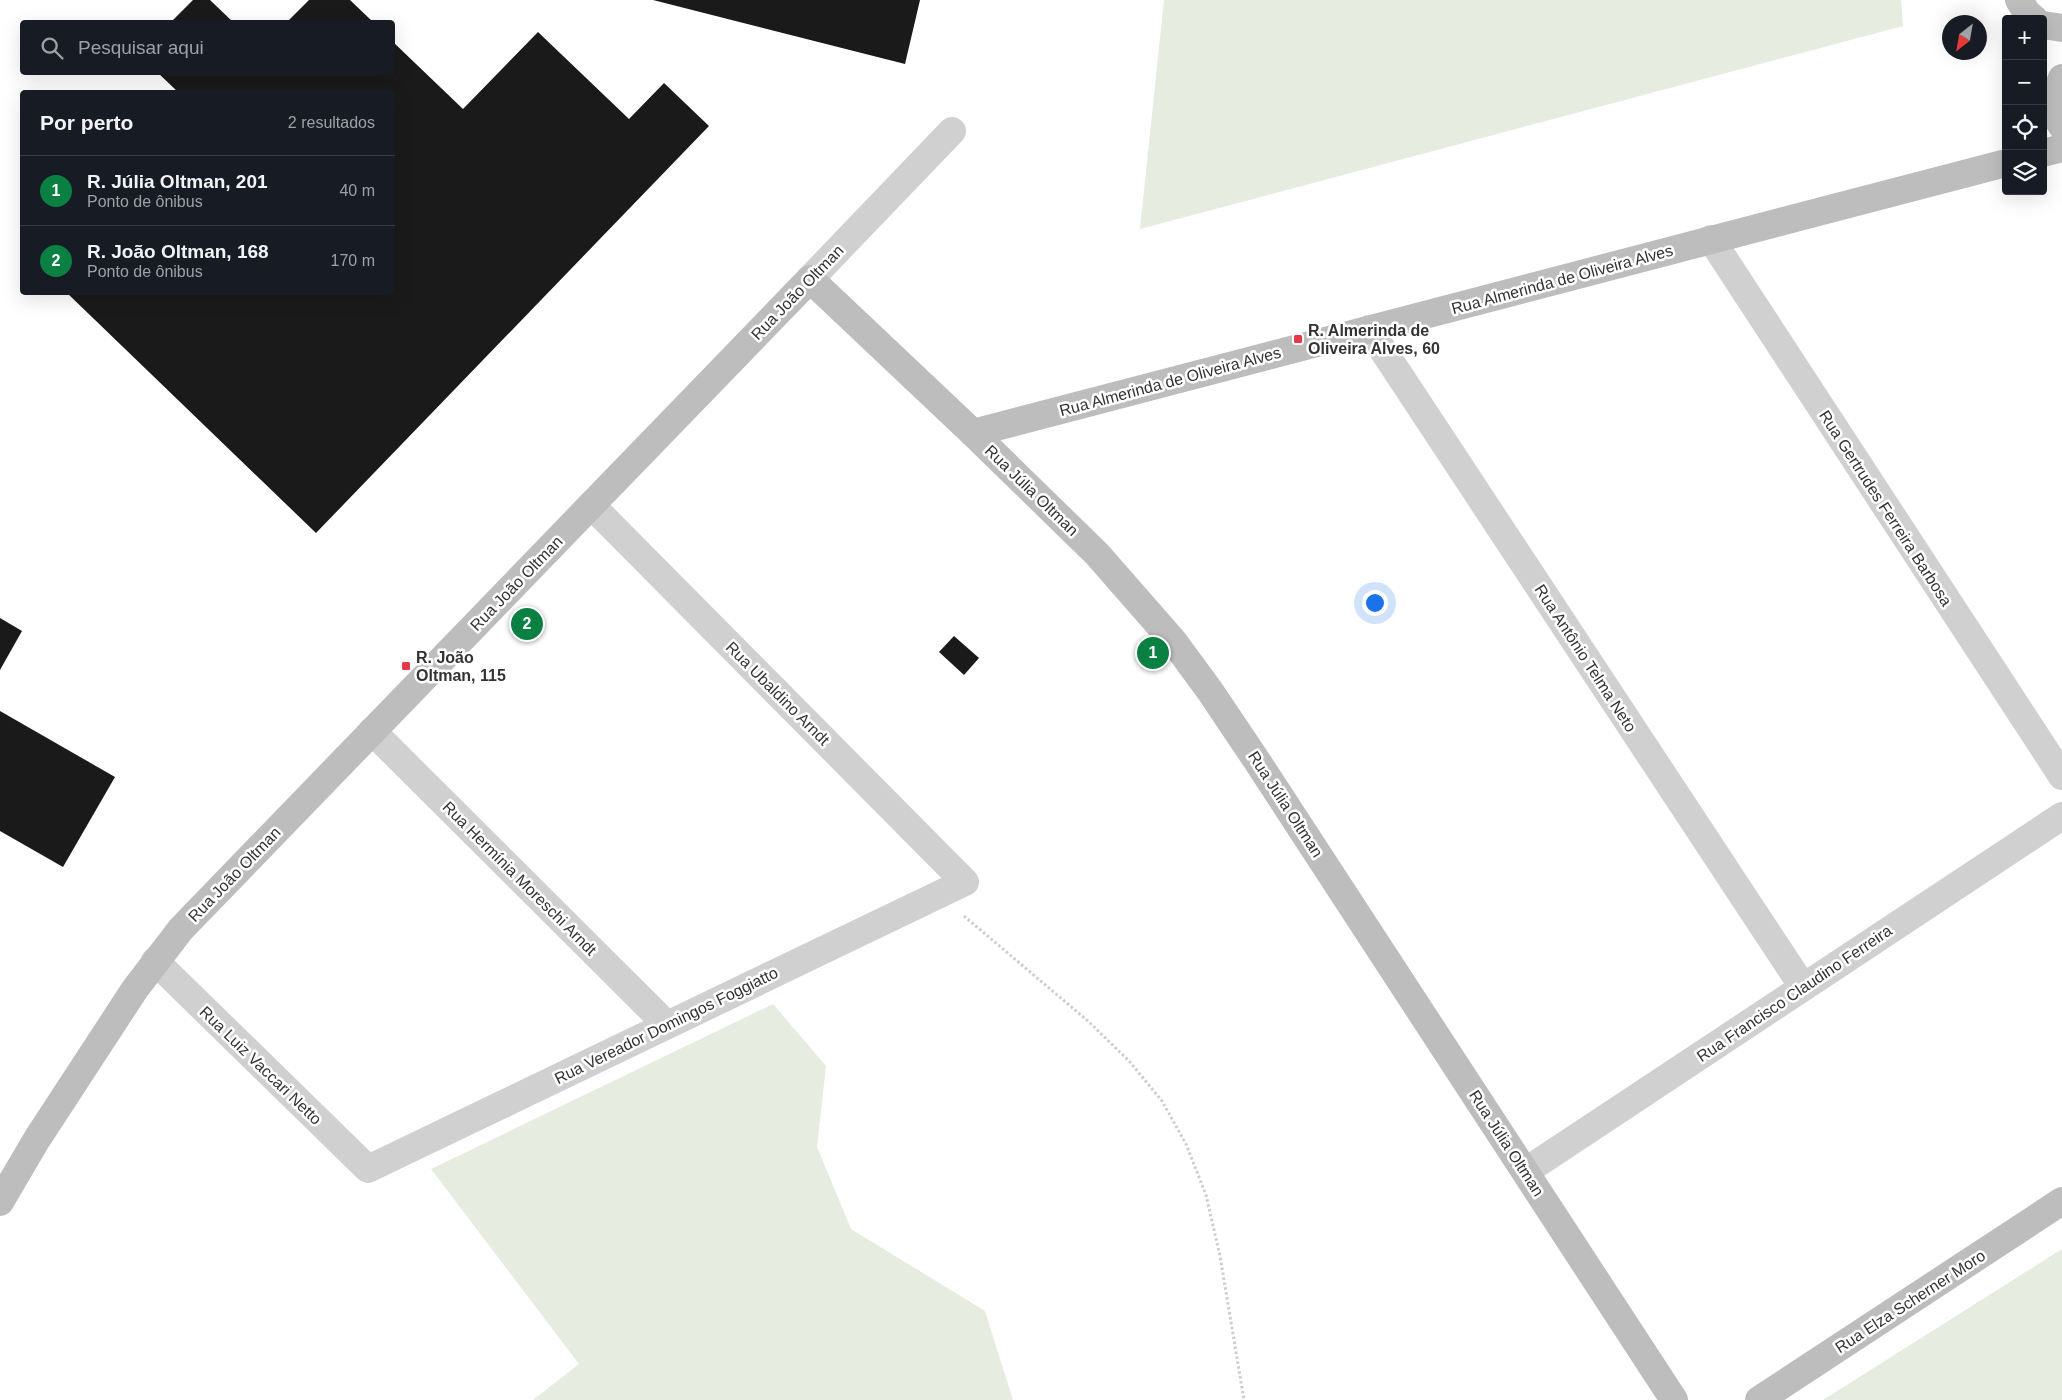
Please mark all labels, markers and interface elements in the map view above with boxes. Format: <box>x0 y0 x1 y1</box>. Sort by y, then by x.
north arrow <box>1942 15 1987 60</box>
map controls <box>2002 15 2047 195</box>
button: + <box>2002 15 2047 60</box>
search box <box>20 20 395 75</box>
icon: search <box>38 34 66 62</box>
text: Pesquisar aqui <box>78 37 204 58</box>
button: − <box>2002 60 2047 105</box>
button: locate <box>2002 105 2047 150</box>
text: Por perto <box>40 111 133 134</box>
text: 2 resultados <box>288 114 375 131</box>
button: layers <box>2002 150 2047 195</box>
text: R. Júlia Oltman, 201 <box>87 171 268 192</box>
text: 1 <box>52 182 60 199</box>
text: 40 m <box>339 182 375 199</box>
text: Ponto de ônibus <box>87 193 203 210</box>
text: R. João Oltman, 168 <box>87 241 269 262</box>
street label: Rua João Oltman <box>748 242 847 343</box>
street label: Rua Almerinda de Oliveira Alves <box>1450 242 1675 317</box>
text: 2 <box>52 252 60 269</box>
text: 170 m <box>331 252 375 269</box>
text: Ponto de ônibus <box>87 263 203 280</box>
place label: R. Almerinda de Oliveira Alves, 60 <box>1308 322 1440 357</box>
marker: R. Almerinda de Oliveira Alves, 60 <box>1292 333 1304 345</box>
street label: Rua Almerinda de Oliveira Alves <box>1058 344 1283 419</box>
street label: Rua Gertrudes Ferreira Barbosa <box>1816 407 1955 609</box>
street label: Rua Júlia Oltman <box>982 442 1082 539</box>
street label: Rua João Oltman <box>467 533 566 634</box>
street label: Rua Antônio Telma Neto <box>1532 581 1640 735</box>
your location <box>1362 590 1388 616</box>
pin: 2 <box>511 605 543 643</box>
pin: 1 <box>1137 634 1169 672</box>
street label: Rua Ubaldino Arndt <box>723 638 833 749</box>
place label: R. João Oltman, 115 <box>416 649 506 684</box>
marker: R. João Oltman, 115 <box>400 660 412 672</box>
street label: Rua Júlia Oltman <box>1245 748 1326 860</box>
street label: Rua Hermínia Moreschi Arndt <box>439 798 600 959</box>
street label: Rua João Oltman <box>185 824 284 925</box>
street label: Rua Francisco Claudino Ferreira <box>1694 922 1895 1065</box>
street label: Rua Vereador Domingos Foggiatto <box>552 964 781 1087</box>
street label: Rua Luiz Vaccari Netto <box>196 1003 325 1128</box>
street label: Rua Júlia Oltman <box>1466 1087 1547 1199</box>
street label: Rua Elza Scherner Moro <box>1832 1247 1988 1356</box>

